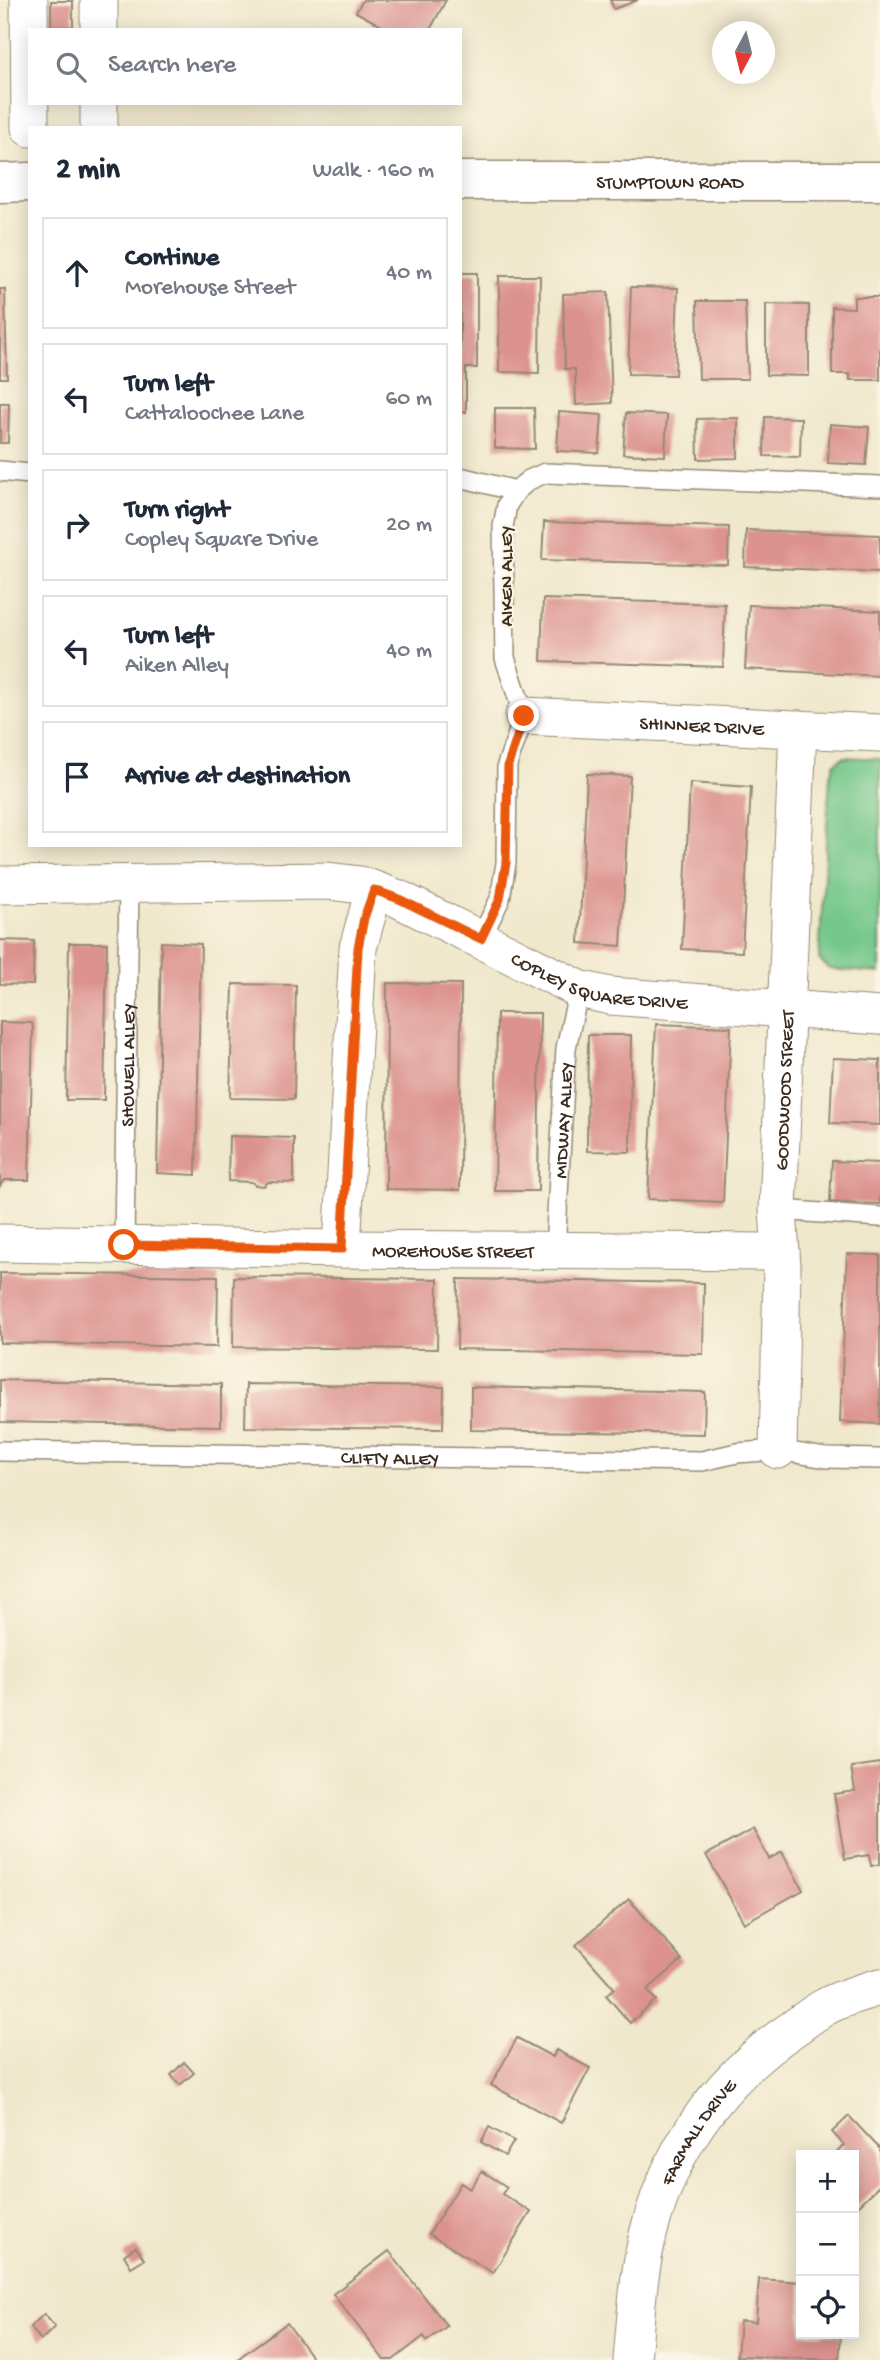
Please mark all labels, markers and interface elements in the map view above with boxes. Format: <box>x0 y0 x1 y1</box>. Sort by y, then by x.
north arrow <box>712 21 775 84</box>
search box <box>28 28 462 105</box>
icon: search <box>52 48 90 86</box>
text: Search here <box>108 51 236 82</box>
text: 2 min <box>56 154 120 189</box>
text: Walk · 160 m <box>312 158 434 185</box>
street label: STUMPTOWN ROAD <box>596 173 744 196</box>
text: Continue <box>125 244 219 275</box>
icon: ahead <box>58 254 96 292</box>
text: 40 m <box>386 260 432 287</box>
text: Morehouse Street <box>125 275 295 302</box>
text: Turn left <box>125 370 213 401</box>
icon: left <box>58 380 96 418</box>
text: 60 m <box>386 386 432 413</box>
text: Cattaloochee Lane <box>125 401 304 428</box>
text: Turn right <box>125 496 229 527</box>
icon: right <box>58 506 96 544</box>
text: 20 m <box>386 512 432 539</box>
street label: AIKEN ALLEY <box>497 525 520 626</box>
text: Copley Square Drive <box>125 527 318 554</box>
text: Turn left <box>125 622 213 653</box>
icon: left <box>58 632 96 670</box>
text: 40 m <box>386 638 432 665</box>
text: Aiken Alley <box>125 653 229 680</box>
route end <box>508 700 539 731</box>
street label: SHINNER DRIVE <box>639 714 766 743</box>
icon: arrive <box>58 758 96 796</box>
text: Arrive at destination <box>125 762 350 793</box>
street label: COPLEY SQUARE DRIVE <box>506 949 690 1017</box>
street label: SHOWELL ALLEY <box>118 1003 142 1127</box>
street label: GOODWOOD STREET <box>772 1009 801 1171</box>
street label: MIDWAY ALLEY <box>551 1061 580 1179</box>
route start <box>108 1229 139 1260</box>
street label: MOREHOUSE STREET <box>372 1241 535 1265</box>
street label: CLIFTY ALLEY <box>341 1448 439 1472</box>
street label: FARMALL DRIVE <box>657 2074 743 2190</box>
map controls <box>796 2150 859 2339</box>
button: + <box>796 2150 859 2213</box>
button: − <box>796 2213 859 2276</box>
button: locate <box>796 2276 859 2339</box>

